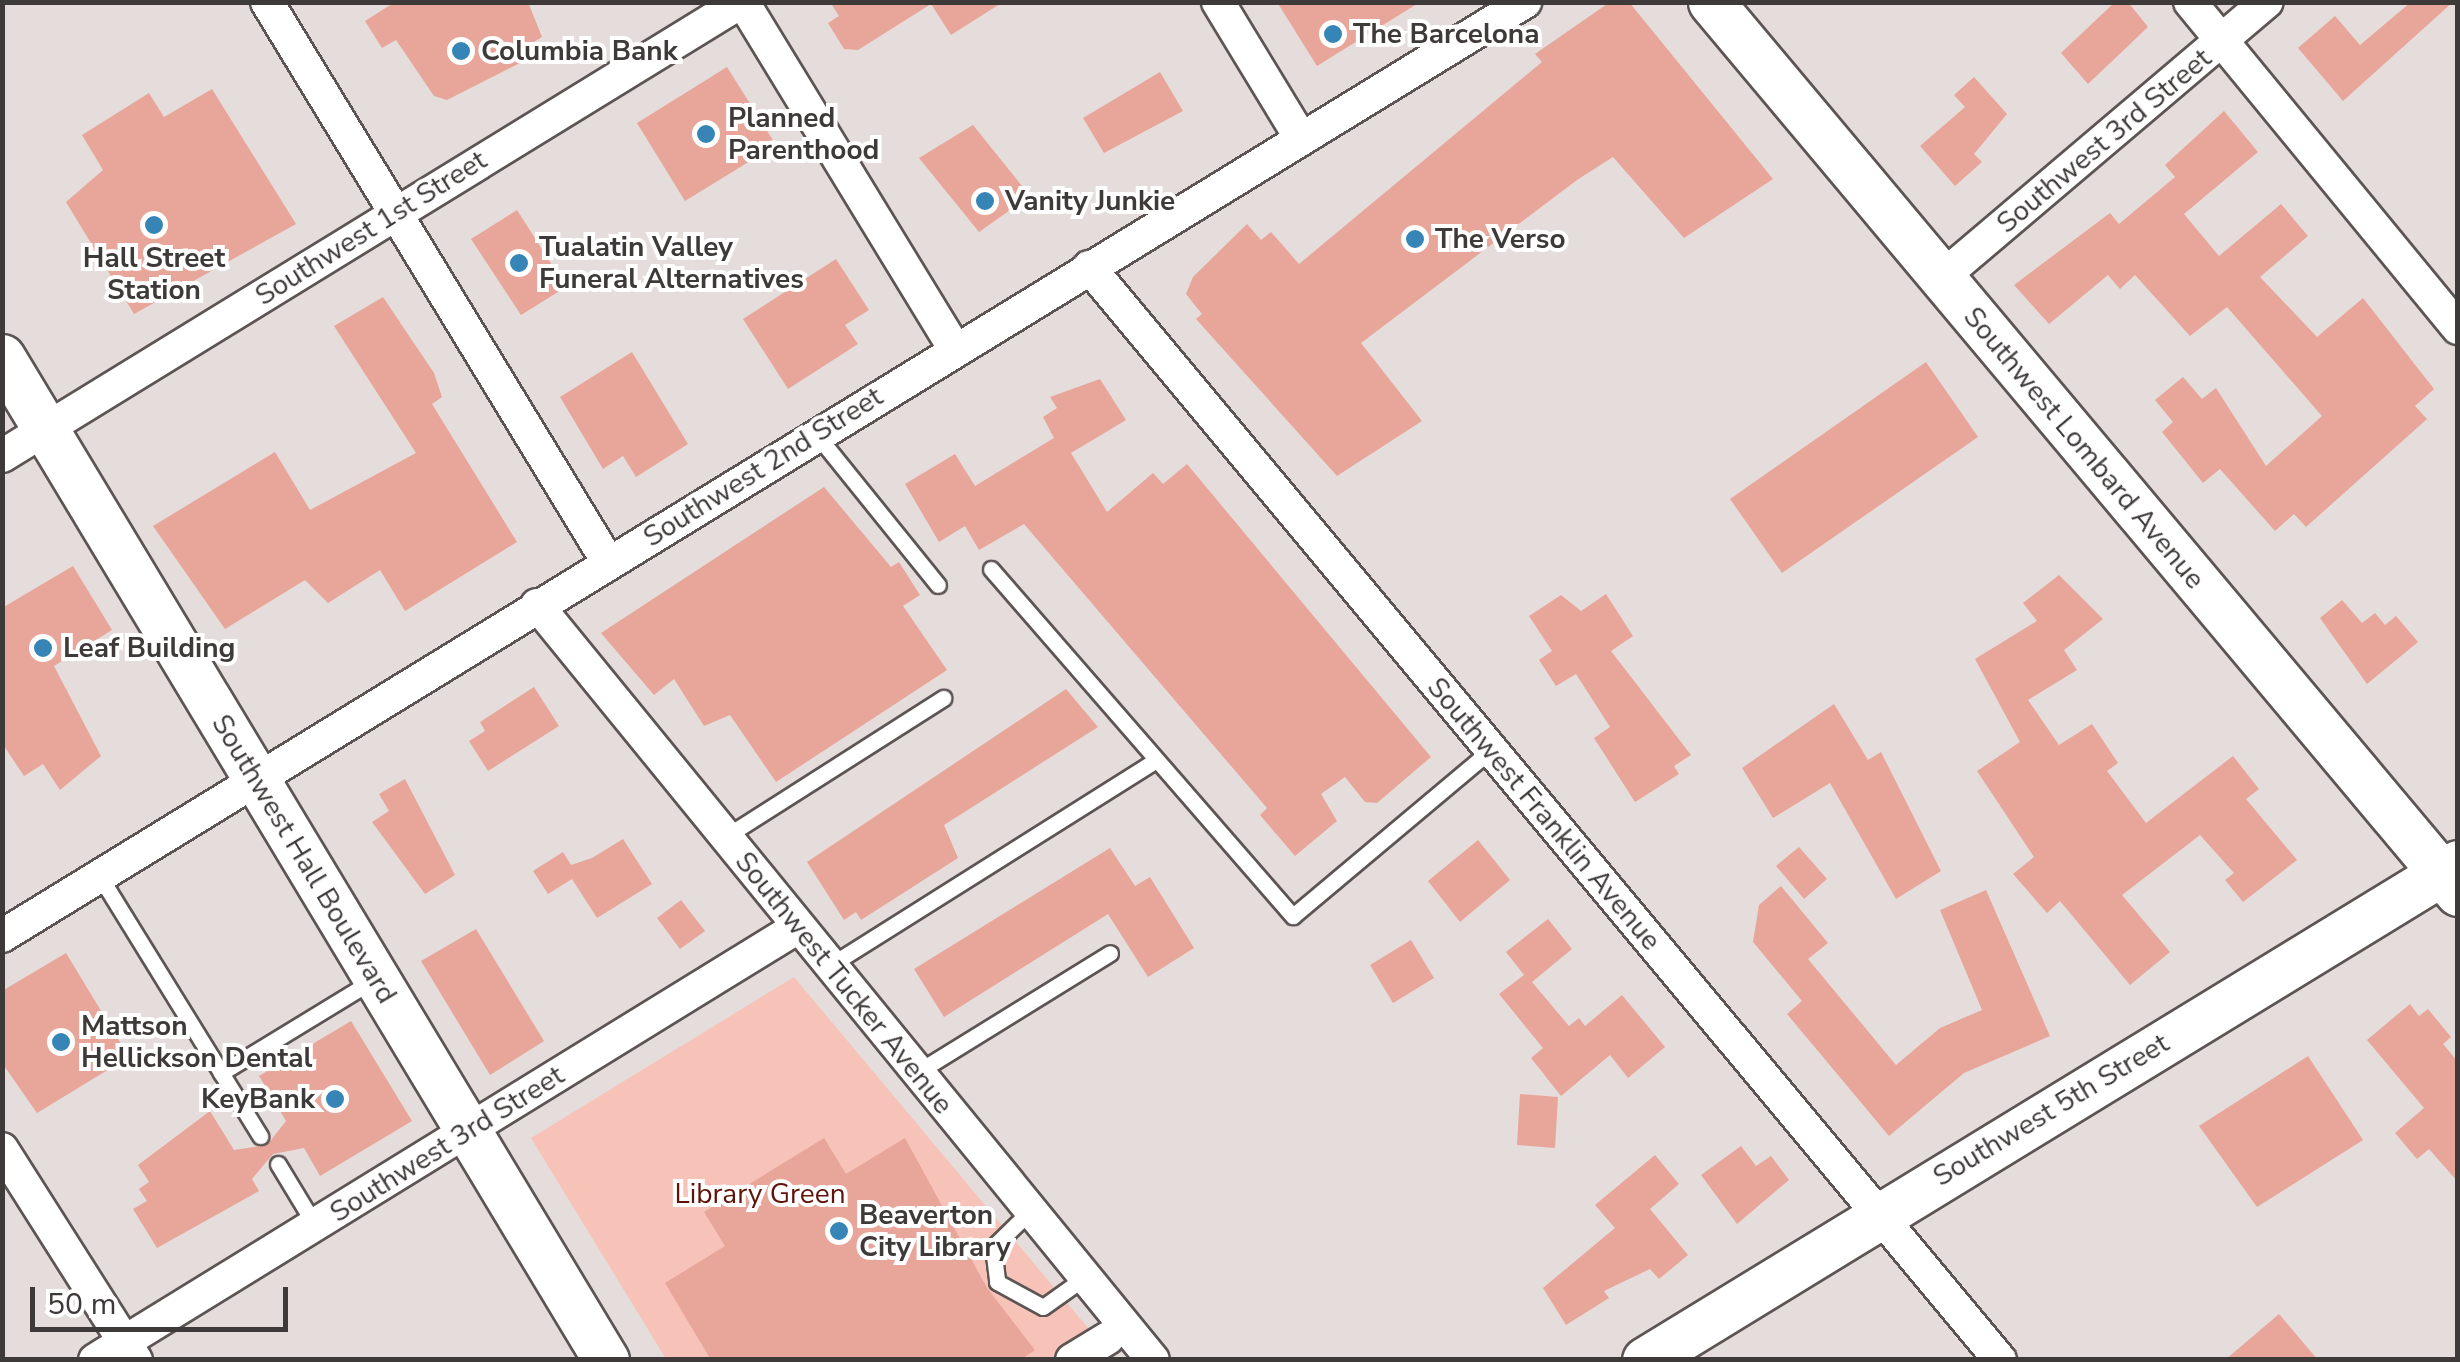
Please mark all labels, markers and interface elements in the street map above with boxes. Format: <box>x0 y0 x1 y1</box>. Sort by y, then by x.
place label: The Barcelona <box>1353 17 1540 51</box>
marker: The Barcelona <box>1322 23 1344 45</box>
place label: Columbia Bank <box>481 34 678 68</box>
marker: Columbia Bank <box>450 40 472 62</box>
street label: Southwest 3rd Street <box>1990 42 2218 240</box>
place label: Planned Parenthood <box>728 101 879 167</box>
marker: Planned Parenthood <box>693 121 719 147</box>
street label: Southwest 1st Street <box>249 143 493 313</box>
place label: Vanity Junkie <box>1005 184 1175 218</box>
marker: Vanity Junkie <box>974 190 996 212</box>
marker: Hall Street Station <box>143 214 165 236</box>
place label: The Verso <box>1435 222 1566 256</box>
marker: The Verso <box>1404 228 1426 250</box>
place label: Tualatin Valley Funeral Alternatives <box>539 230 804 296</box>
place label: Hall Street Station <box>83 241 225 307</box>
marker: Tualatin Valley Funeral Alternatives <box>508 252 530 274</box>
street label: Southwest Lombard Avenue <box>1956 300 2212 596</box>
street label: Southwest 2nd Street <box>637 380 889 554</box>
place label: Leaf Building <box>63 631 235 665</box>
marker: Leaf Building <box>32 637 54 659</box>
street label: Southwest Franklin Avenue <box>1420 671 1668 957</box>
street label: Southwest Hall Boulevard <box>204 709 404 1009</box>
street label: Southwest Tucker Avenue <box>728 845 960 1121</box>
place label: Mattson Hellickson Dental <box>81 1009 312 1075</box>
street label: Southwest 5th Street <box>1927 1026 2175 1194</box>
marker: Mattson Hellickson Dental <box>50 1031 72 1053</box>
street label: Southwest 3rd Street <box>324 1058 570 1230</box>
place label: KeyBank <box>201 1082 315 1116</box>
marker: KeyBank <box>324 1088 346 1110</box>
park label: Library Green <box>674 1177 846 1211</box>
place label: Beaverton City Library <box>859 1198 1011 1264</box>
marker: Beaverton City Library <box>828 1220 850 1242</box>
scale bar <box>35 1267 292 1329</box>
text: 50 m <box>47 1284 116 1325</box>

